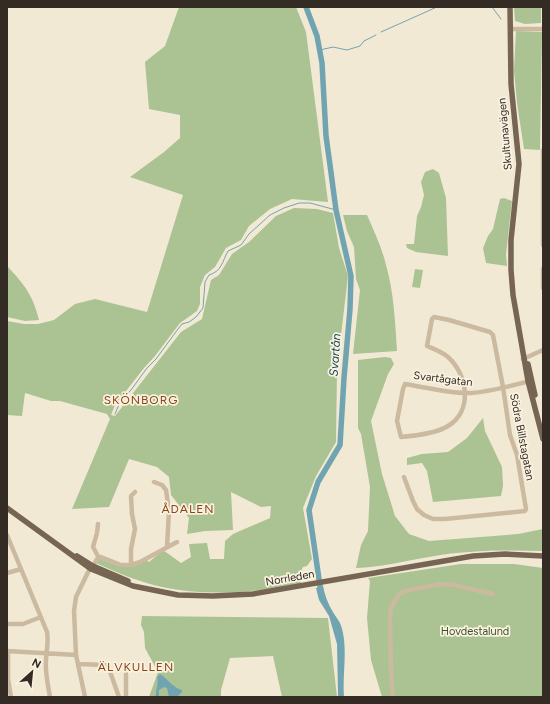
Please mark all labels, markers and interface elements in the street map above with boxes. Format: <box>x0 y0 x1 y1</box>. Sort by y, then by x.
street label: Skultunavägen <box>495 97 515 171</box>
water label: Svartån <box>327 333 344 377</box>
street label: Svartågatan <box>413 369 473 389</box>
street label: Södra Billstagatan <box>507 392 537 482</box>
district label: SKÖNBORG <box>104 393 178 407</box>
district label: ÅDALEN <box>161 502 215 516</box>
street label: Norrleden <box>265 567 315 589</box>
park label: Hovdestalund <box>441 625 509 638</box>
north arrow <box>12 652 52 692</box>
text: N <box>30 656 43 671</box>
district label: ÄLVKULLEN <box>98 660 174 674</box>

